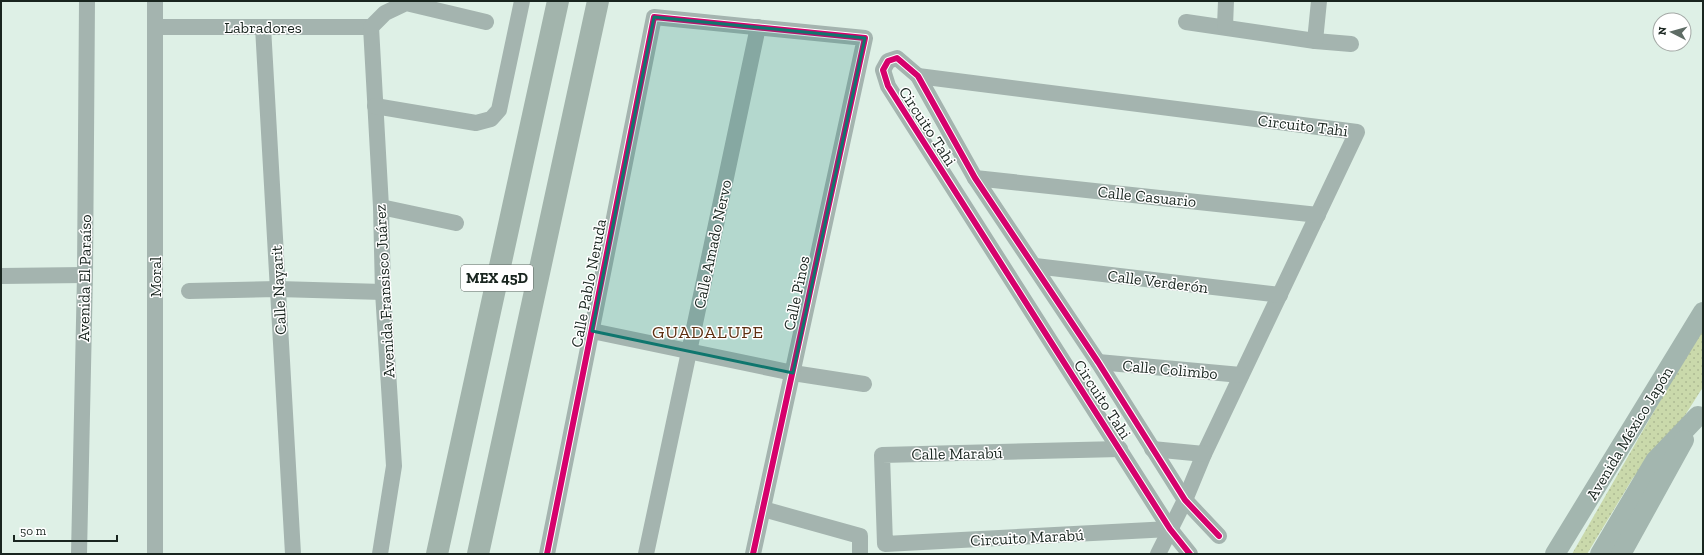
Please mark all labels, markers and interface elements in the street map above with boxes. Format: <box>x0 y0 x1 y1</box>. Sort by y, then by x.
north arrow <box>1652 12 1692 52</box>
street label: Labradores <box>224 18 302 37</box>
text: N <box>1656 26 1670 36</box>
street label: Circuito Tahi <box>895 83 960 170</box>
street label: Circuito Tahi <box>1257 111 1350 141</box>
street label: Calle Amado Nervo <box>690 178 735 310</box>
street label: Calle Casuario <box>1097 182 1197 211</box>
street label: Avenida Fransisco Juárez <box>370 204 399 378</box>
street label: Avenida El Paraíso <box>74 214 95 342</box>
street label: Calle Pablo Neruda <box>567 217 610 349</box>
street label: Calle Nayarit <box>267 245 290 335</box>
street label: Calle Pinos <box>779 254 814 332</box>
street label: Moral <box>146 257 165 297</box>
road number: MEX 45D <box>461 265 533 291</box>
street label: Calle Verderón <box>1107 266 1210 297</box>
district label: GUADALUPE <box>652 321 764 343</box>
street label: Circuito Tahi <box>1070 356 1135 443</box>
street label: Calle Colimbo <box>1122 356 1218 383</box>
street label: Avenida México Japón <box>1582 362 1677 503</box>
street label: Calle Marabú <box>911 443 1003 464</box>
scale bar <box>14 517 117 543</box>
text: 50 m <box>20 524 47 538</box>
street label: Circuito Marabú <box>970 525 1084 550</box>

